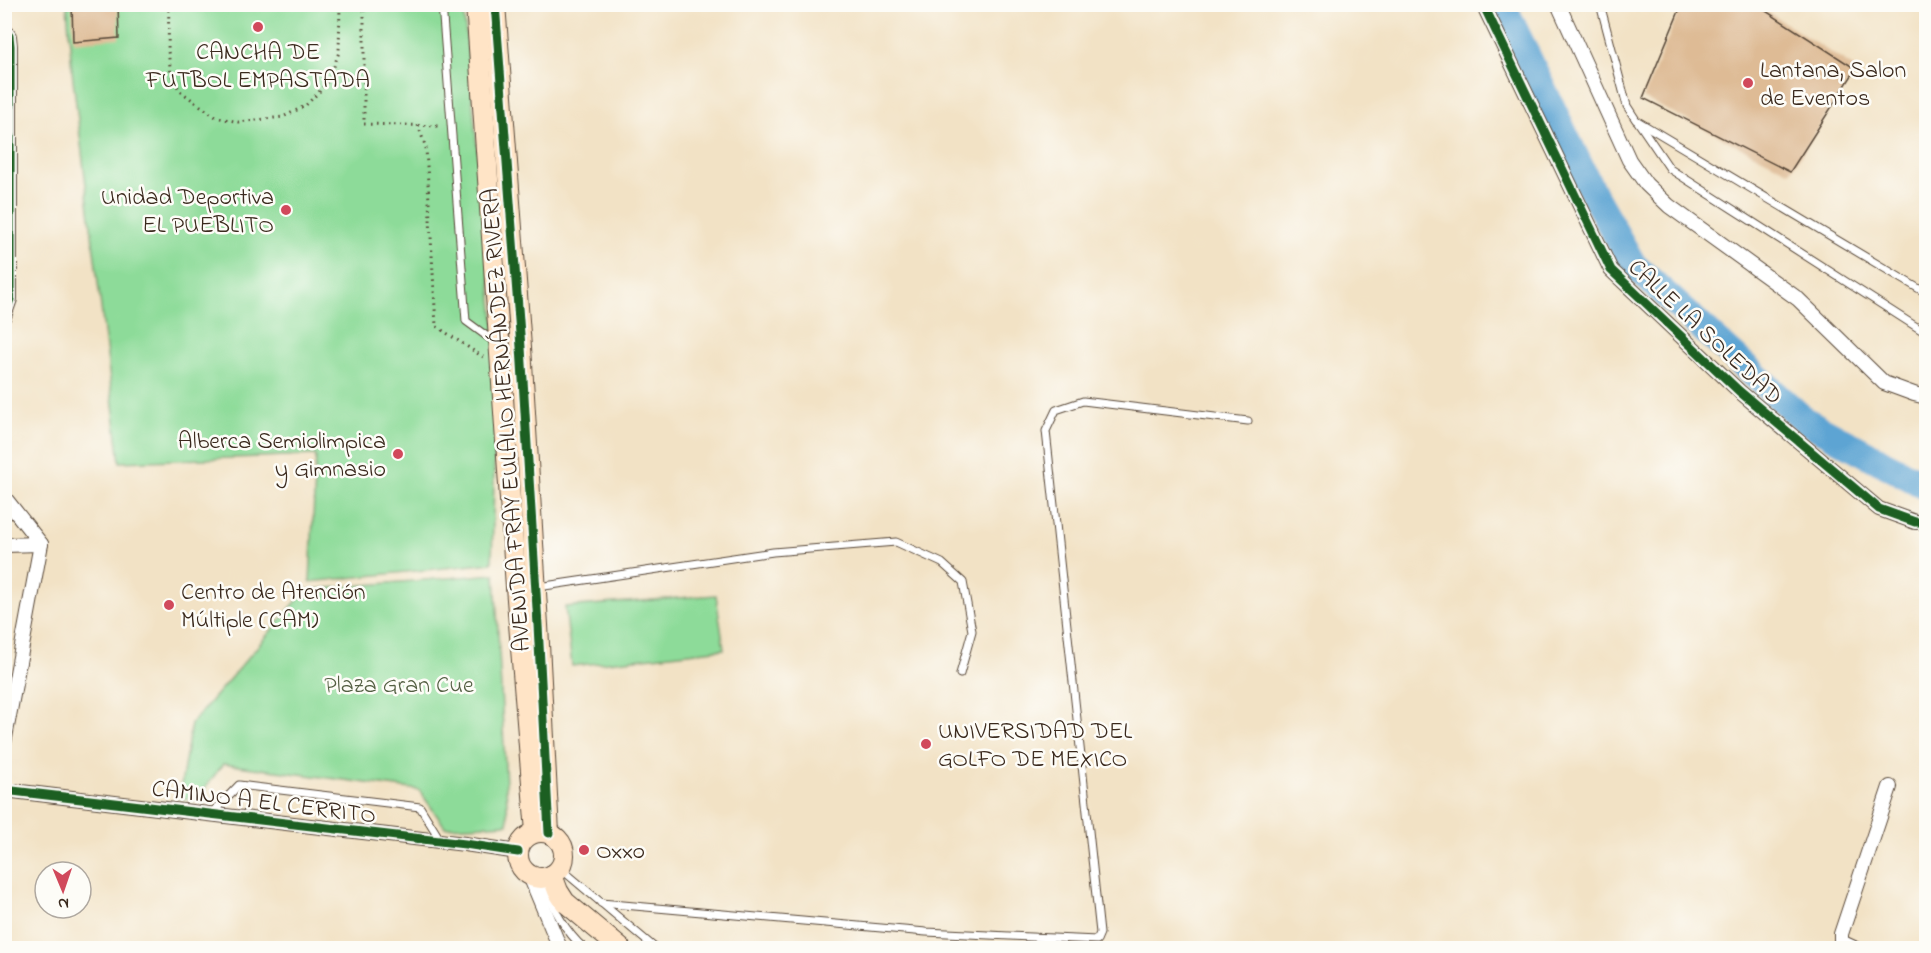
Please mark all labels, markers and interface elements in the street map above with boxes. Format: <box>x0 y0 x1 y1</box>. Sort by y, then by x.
marker: CANCHA DE FUTBOL EMPASTADA <box>251 20 265 34</box>
place label: CANCHA DE FUTBOL EMPASTADA <box>145 36 370 99</box>
place label: Lantana, Salon de Eventos <box>1760 54 1906 117</box>
marker: Lantana, Salon de Eventos <box>1741 76 1755 90</box>
place label: Unidad Deportiva EL PUEBLITO <box>101 181 274 244</box>
street label: AVENIDA FRAY EULALIO HERNÁNDEZ RIVERA <box>474 187 541 653</box>
marker: Unidad Deportiva EL PUEBLITO <box>279 203 293 217</box>
street label: CALLE LA SOLEDAD <box>1619 252 1790 414</box>
place label: Alberca Semiolimpica y Gimnasio <box>178 425 386 489</box>
marker: Alberca Semiolimpica y Gimnasio <box>391 447 405 461</box>
place label: Centro de Atención Múltiple (CAM) <box>181 576 366 639</box>
marker: Centro de Atención Múltiple (CAM) <box>162 598 176 612</box>
park label: Plaza Gran Cue <box>324 669 474 704</box>
place label: UNIVERSIDAD DEL GOLFO DE MEXICO <box>938 715 1132 778</box>
marker: UNIVERSIDAD DEL GOLFO DE MEXICO <box>919 737 933 751</box>
street label: CAMINO A EL CERRITO <box>150 772 378 835</box>
place label: Oxxo <box>596 835 645 870</box>
marker: Oxxo <box>577 843 591 857</box>
north arrow <box>33 860 93 920</box>
text: N <box>57 891 69 915</box>

